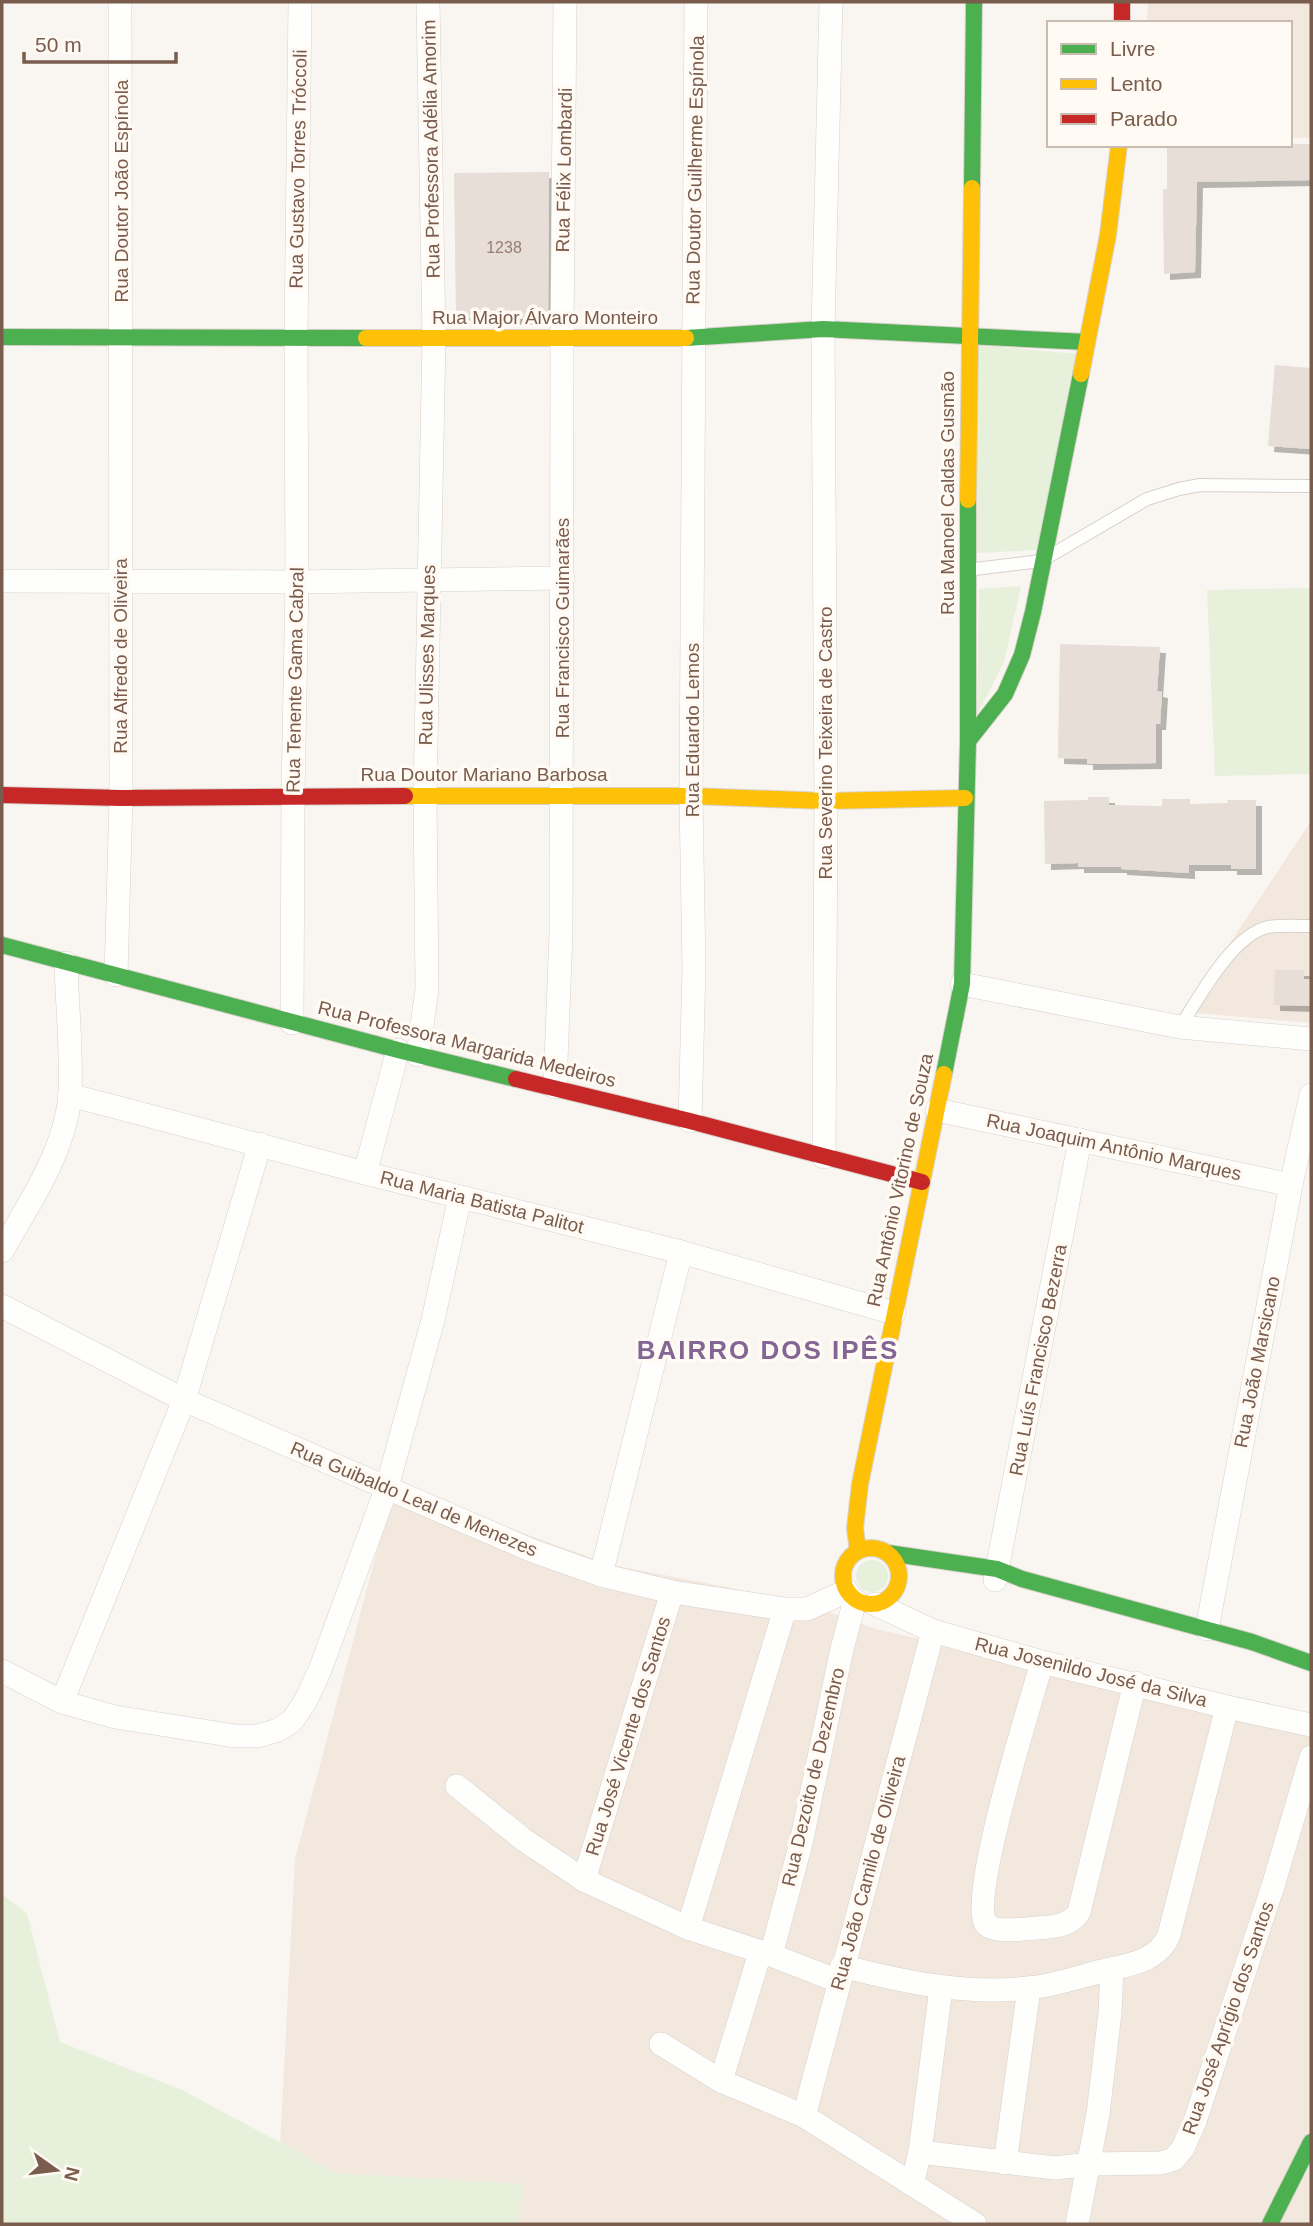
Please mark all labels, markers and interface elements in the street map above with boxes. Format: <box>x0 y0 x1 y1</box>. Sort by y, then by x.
street label: Rua Professora Adélia Amorim <box>418 19 444 279</box>
scale bar <box>24 21 177 65</box>
legend <box>1047 21 1292 147</box>
text: 50 m <box>35 33 82 56</box>
street label: Rua Doutor Guilherme Espínola <box>682 35 708 305</box>
text: Livre <box>1110 37 1156 60</box>
street label: Rua Gustavo Torres Tróccoli <box>285 49 311 289</box>
text: Lento <box>1110 72 1163 95</box>
street label: Rua Doutor João Espínola <box>111 79 132 302</box>
street label: Rua Félix Lombardi <box>552 87 576 253</box>
text: Parado <box>1110 107 1178 130</box>
house number: 1238 <box>486 239 522 256</box>
street label: Rua Major Álvaro Monteiro <box>432 307 658 328</box>
street label: Rua Manoel Caldas Gusmão <box>937 371 958 615</box>
street label: Rua Francisco Guimarães <box>552 518 573 738</box>
street label: Rua Alfredo de Oliveira <box>110 558 131 754</box>
street label: Rua Ulisses Marques <box>415 565 439 745</box>
street label: Rua Tenente Gama Cabral <box>283 567 307 793</box>
street label: Rua Severino Teixeira de Castro <box>815 606 836 880</box>
street label: Rua Eduardo Lemos <box>682 643 703 817</box>
street label: Rua Doutor Mariano Barbosa <box>360 764 608 785</box>
street label: Rua Professora Margarida Medeiros <box>316 997 618 1091</box>
street label: Rua Antônio Vitorino de Souza <box>863 1051 937 1309</box>
street label: Rua Joaquim Antônio Marques <box>985 1110 1243 1184</box>
street label: Rua Maria Batista Palitot <box>378 1167 587 1238</box>
street label: Rua Luís Francisco Bezerra <box>1005 1242 1071 1478</box>
street label: Rua João Marsicano <box>1230 1274 1284 1450</box>
district label: BAIRRO DOS IPÊS <box>637 1335 899 1365</box>
street label: Rua Guibaldo Leal de Menezes <box>287 1437 541 1561</box>
street label: Rua José Vicente dos Santos <box>582 1614 674 1858</box>
street label: Rua Josenildo José da Silva <box>973 1633 1210 1711</box>
street label: Rua Dezoito de Dezembro <box>778 1666 848 1888</box>
street label: Rua João Camilo de Oliveira <box>827 1753 910 1993</box>
street label: Rua José Aprígio dos Santos <box>1178 1899 1278 2137</box>
north arrow <box>21 2135 91 2205</box>
text: N <box>60 2165 84 2183</box>

